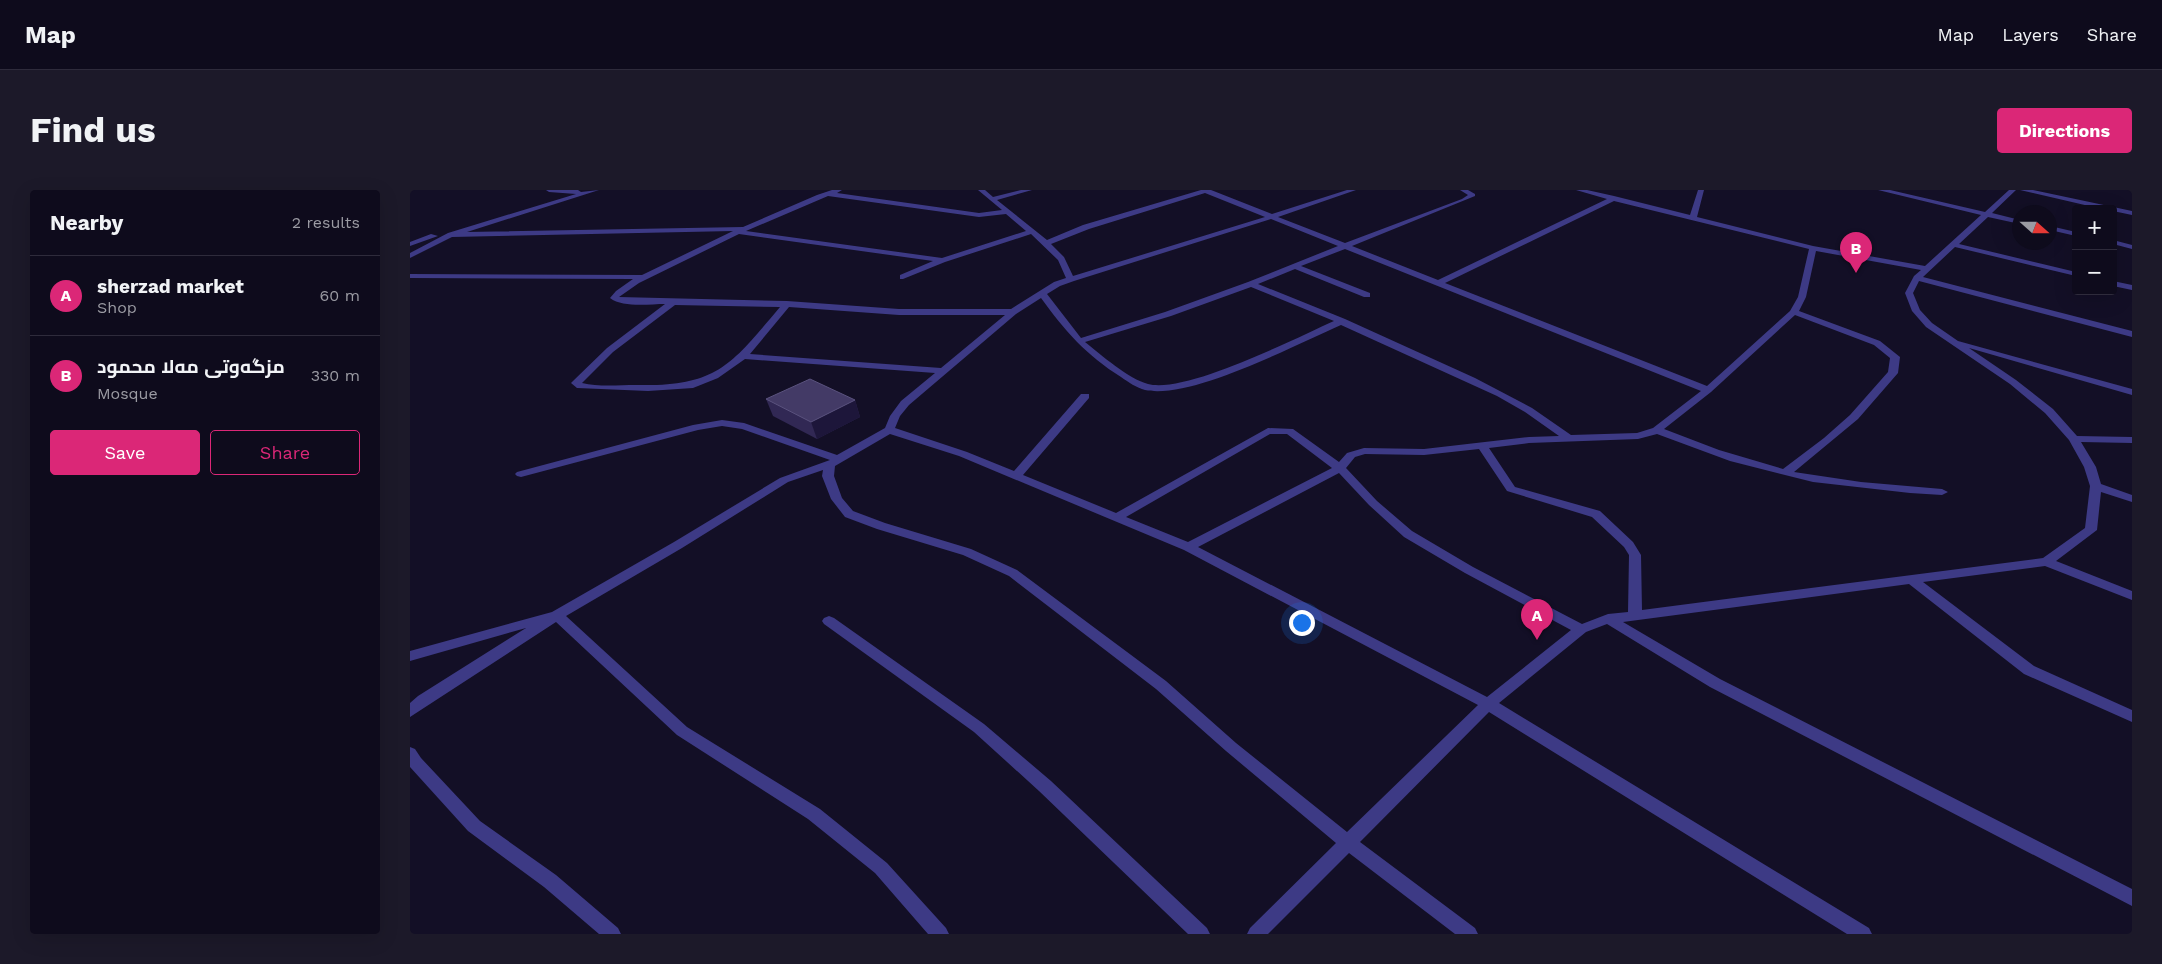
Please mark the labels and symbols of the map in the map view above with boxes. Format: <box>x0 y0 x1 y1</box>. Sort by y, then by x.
north arrow <box>2012 205 2057 250</box>
pin: B <box>1840 232 1872 273</box>
pin: A <box>1521 599 1553 640</box>
your location <box>1289 610 1315 636</box>

